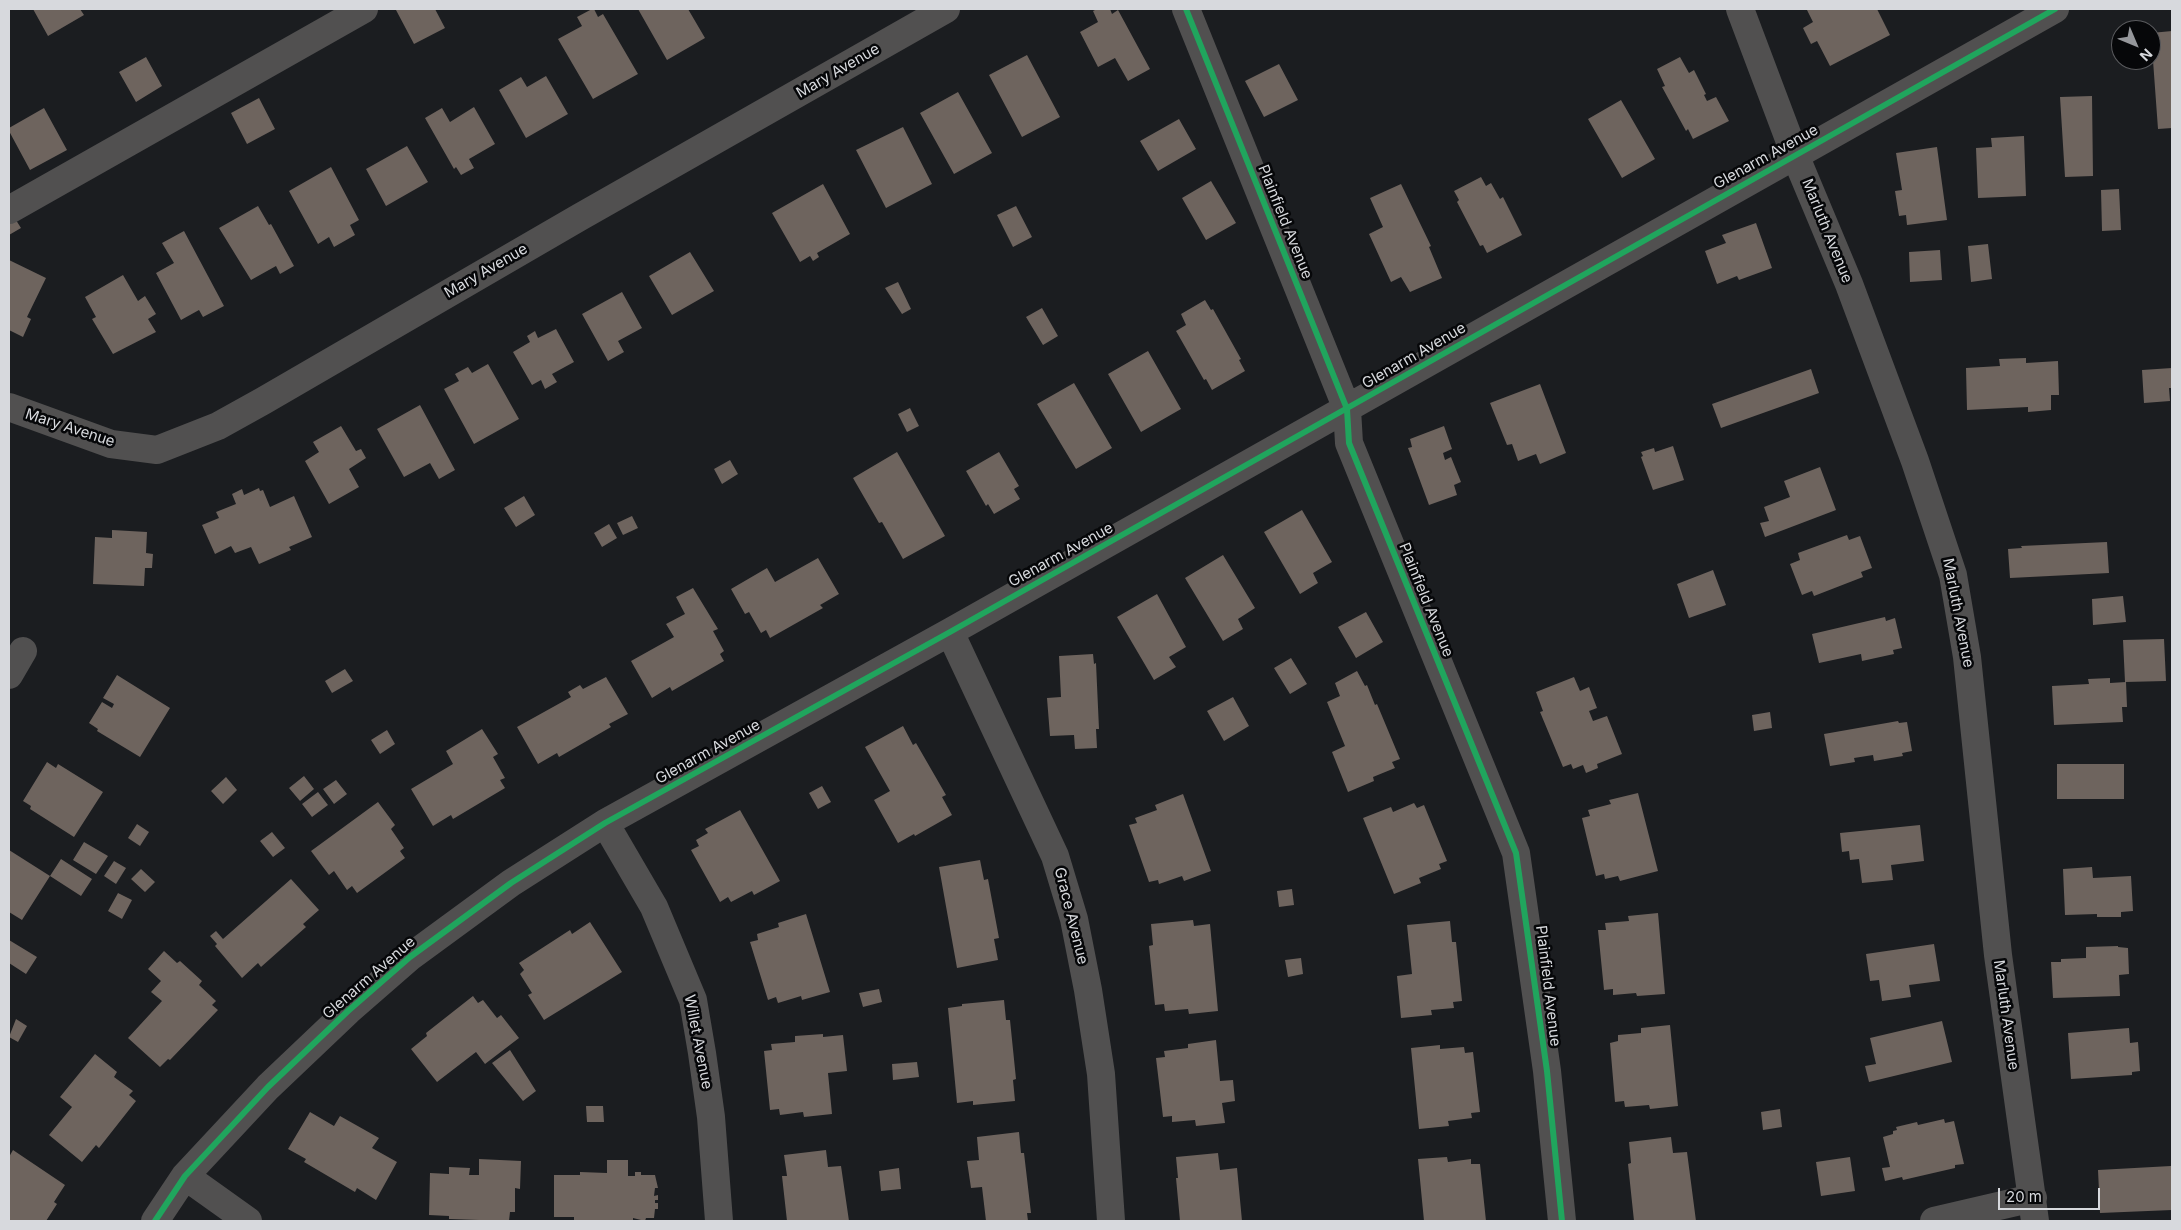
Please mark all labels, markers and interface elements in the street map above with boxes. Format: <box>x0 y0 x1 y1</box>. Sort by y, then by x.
north arrow <box>2111 20 2161 70</box>
street label: Mary Avenue <box>793 40 883 102</box>
text: N <box>2136 45 2156 65</box>
street label: Glenarm Avenue <box>1711 121 1821 193</box>
street label: Plainfield Avenue <box>1254 162 1316 282</box>
street label: Marluth Avenue <box>1798 176 1856 286</box>
street label: Mary Avenue <box>441 240 531 302</box>
street label: Glenarm Avenue <box>1359 319 1469 393</box>
street label: Mary Avenue <box>23 405 117 451</box>
street label: Glenarm Avenue <box>1006 519 1116 591</box>
street label: Plainfield Avenue <box>1395 540 1457 660</box>
street label: Marluth Avenue <box>1939 557 1977 669</box>
street label: Glenarm Avenue <box>653 716 763 788</box>
street label: Grace Avenue <box>1050 866 1092 966</box>
street label: Plainfield Avenue <box>1532 924 1564 1048</box>
street label: Glenarm Avenue <box>319 933 419 1023</box>
street label: Marluth Avenue <box>1989 959 2023 1071</box>
street label: Willet Avenue <box>680 993 716 1091</box>
scale bar <box>2001 1178 2104 1210</box>
text: 20 m <box>2006 1187 2042 1206</box>

